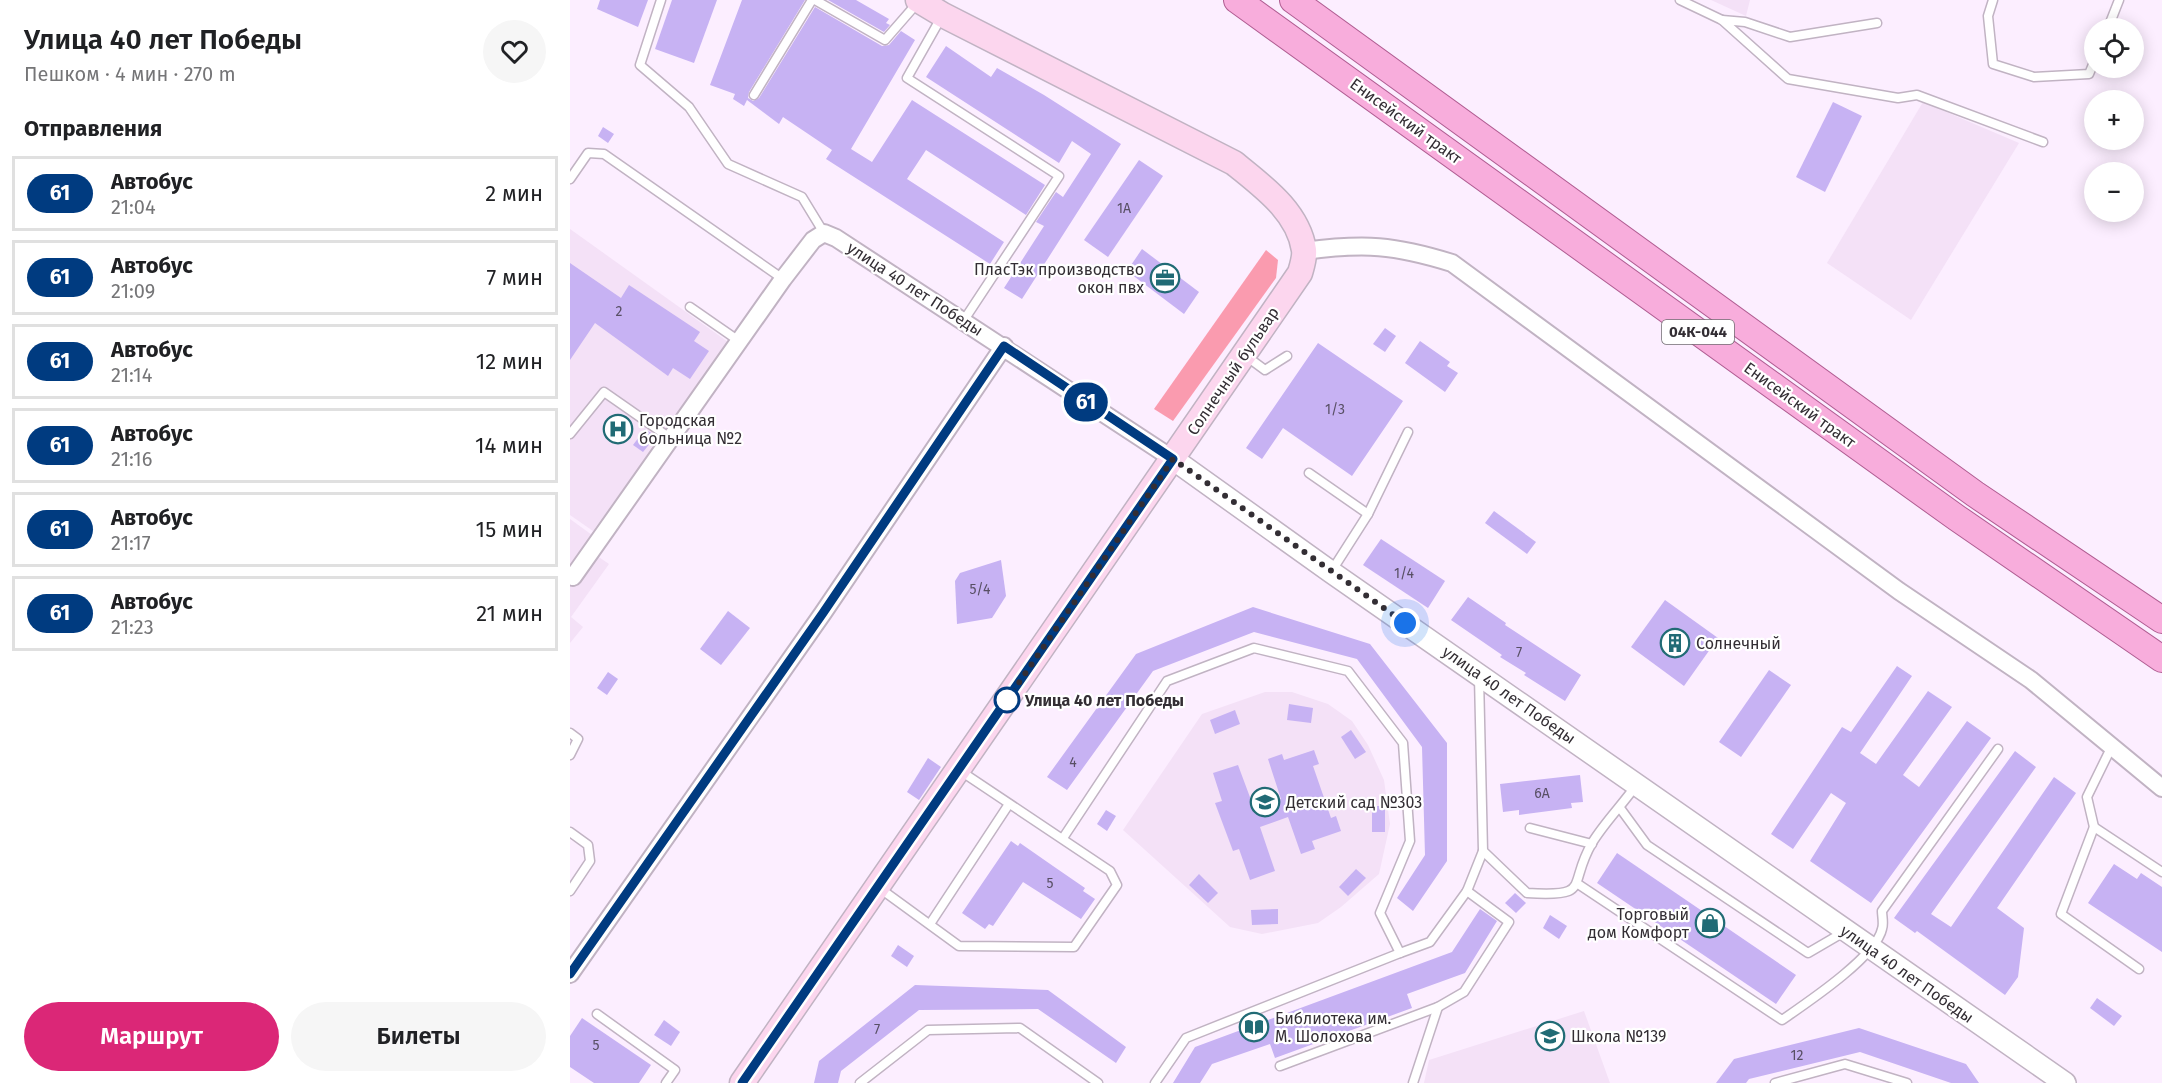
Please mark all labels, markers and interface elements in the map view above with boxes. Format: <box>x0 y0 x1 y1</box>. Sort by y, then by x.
map controls <box>2084 18 2144 222</box>
button: locate <box>2084 18 2144 78</box>
button: heart <box>483 20 546 83</box>
text: Улица 40 лет Победы <box>24 23 302 56</box>
text: Пешком · 4 мин · 270 m <box>24 62 236 86</box>
street label: Енисейский тракт <box>1346 74 1466 168</box>
button: + <box>2084 90 2144 150</box>
text: Отправления <box>24 115 162 142</box>
button: − <box>2084 162 2144 222</box>
text: Автобус <box>111 168 193 195</box>
text: 61 <box>50 180 70 206</box>
text: 2 мин <box>485 180 543 207</box>
text: 21:04 <box>111 195 156 219</box>
house number: 1А <box>1117 200 1131 217</box>
street label: улица 40 лет Победы <box>844 238 986 340</box>
text: Автобус <box>111 252 193 279</box>
place label: ПласТэк производство окон пвх <box>974 260 1144 297</box>
office icon: ПласТэк производство окон пвх <box>1149 262 1181 294</box>
text: 61 <box>50 264 70 290</box>
text: 7 мин <box>486 264 543 291</box>
text: 21:09 <box>111 279 155 303</box>
house number: 2 <box>616 303 623 320</box>
street label: Солнечный бульвар <box>1183 303 1283 439</box>
road number: 04К-044 <box>1662 320 1734 344</box>
text: Автобус <box>111 336 193 363</box>
text: 61 <box>50 348 70 374</box>
text: 12 мин <box>476 348 543 375</box>
street label: Енисейский тракт <box>1740 358 1860 452</box>
text: 21:14 <box>111 363 152 387</box>
line badge: 61 <box>1059 382 1113 422</box>
text: 61 <box>1076 389 1096 415</box>
house number: 1/3 <box>1325 401 1345 418</box>
place label: Городская больница №2 <box>639 411 742 448</box>
hospital icon: Городская больница №2 <box>602 413 634 445</box>
text: Автобус <box>111 420 193 447</box>
text: 61 <box>50 432 70 458</box>
text: 14 мин <box>475 432 543 459</box>
text: 21:16 <box>111 447 152 471</box>
text: Автобус <box>111 504 193 531</box>
text: 61 <box>50 516 70 542</box>
text: 15 мин <box>476 516 543 543</box>
text: 21:17 <box>111 531 151 555</box>
house number: 1/4 <box>1394 565 1415 582</box>
house number: 5/4 <box>970 581 991 598</box>
text: Автобус <box>111 588 193 615</box>
text: 61 <box>50 600 70 626</box>
text: 21 мин <box>476 600 543 627</box>
your location <box>1390 608 1420 638</box>
text: 21:23 <box>111 615 154 639</box>
building icon: Солнечный <box>1659 627 1691 659</box>
place label: Солнечный <box>1696 634 1781 653</box>
street label: улица 40 лет Победы <box>1439 642 1579 748</box>
house number: 7 <box>1516 644 1522 661</box>
marker: Улица 40 лет Победы <box>994 687 1020 713</box>
place label: Улица 40 лет Победы <box>1024 691 1184 710</box>
house number: 4 <box>1069 754 1077 771</box>
house number: 6А <box>1534 785 1550 802</box>
school or university icon: Детский сад №303 <box>1249 786 1281 818</box>
place label: Детский сад №303 <box>1285 793 1422 812</box>
house number: 5 <box>1046 875 1054 892</box>
place label: Торговый дом Комфорт <box>1588 905 1690 942</box>
shop icon: Торговый дом Комфорт <box>1694 907 1726 939</box>
street label: улица 40 лет Победы <box>1837 921 1977 1027</box>
button: Маршрут <box>24 1002 279 1071</box>
button: Билеты <box>291 1002 546 1071</box>
place label: Библиотека им. М. Шолохова <box>1275 1009 1392 1046</box>
library icon: Библиотека им. М. Шолохова <box>1238 1011 1270 1043</box>
school or university icon: Школа №139 <box>1534 1020 1566 1052</box>
house number: 7 <box>874 1021 880 1038</box>
place label: Школа №139 <box>1571 1027 1666 1046</box>
house number: 5 <box>592 1037 600 1054</box>
house number: 12 <box>1791 1047 1804 1064</box>

